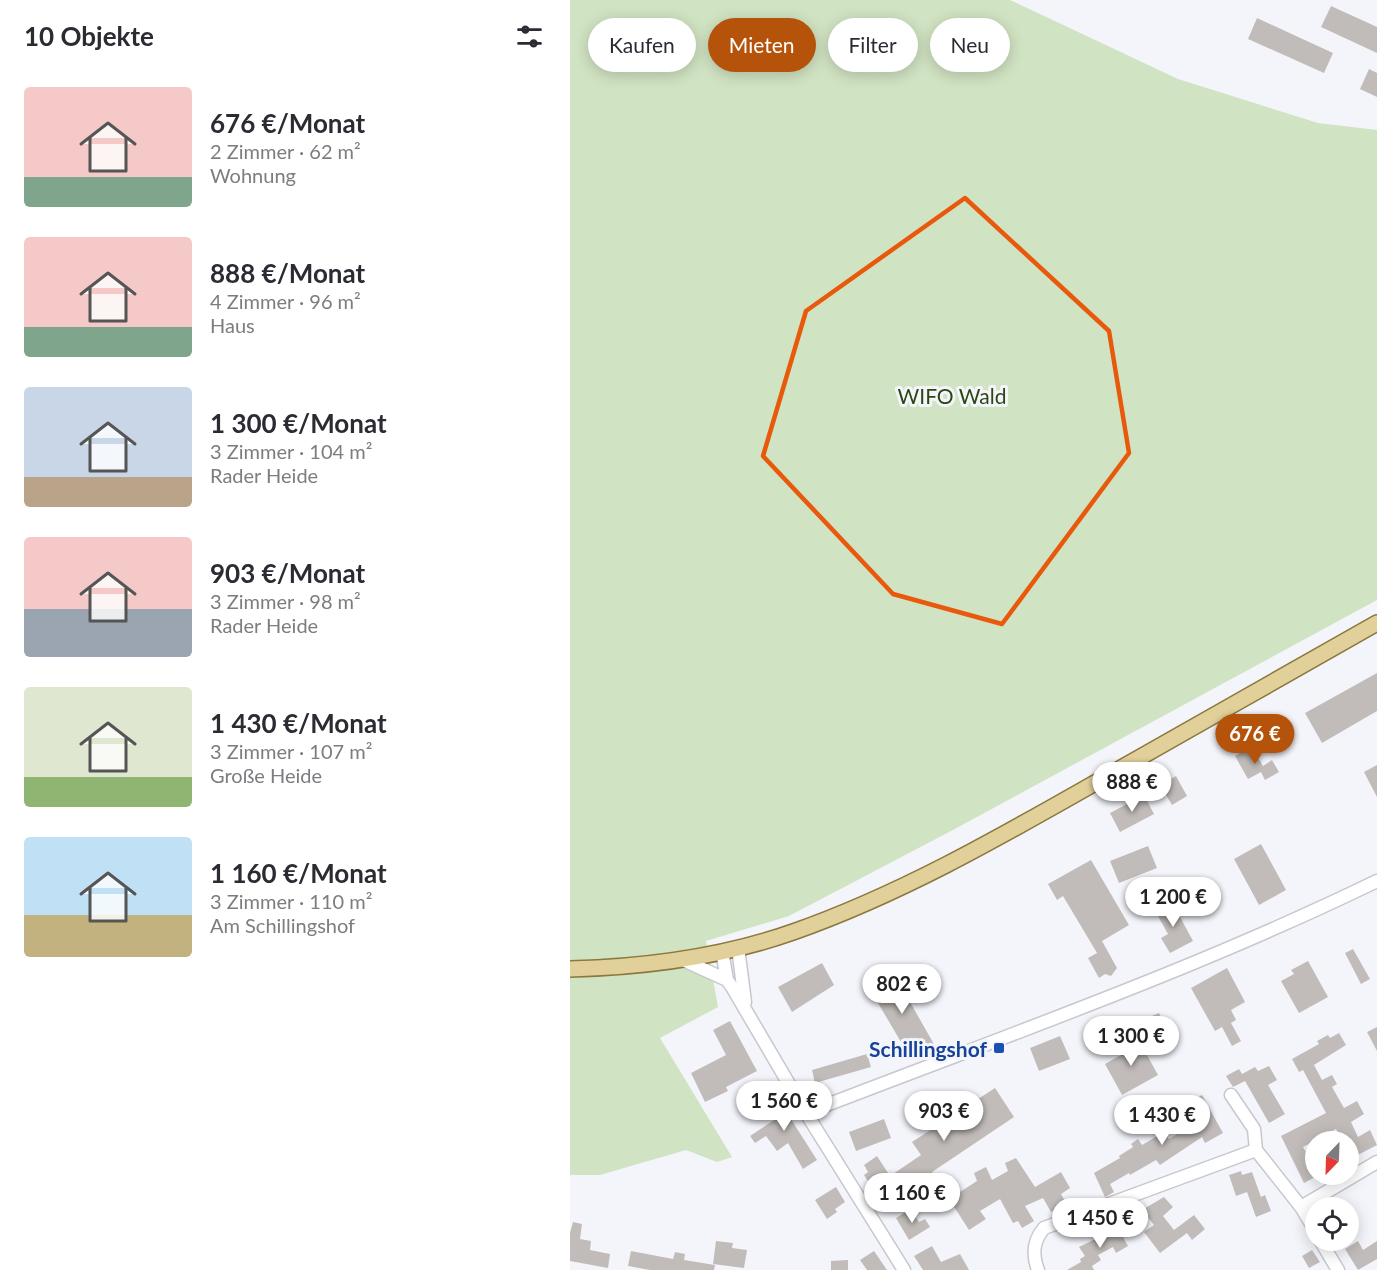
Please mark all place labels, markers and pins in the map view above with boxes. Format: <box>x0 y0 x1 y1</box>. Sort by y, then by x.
pin: 676 € <box>1213 714 1297 765</box>
pin: 888 € <box>1090 762 1174 813</box>
pin: 1 200 € <box>1118 877 1228 928</box>
pin: 802 € <box>860 964 944 1015</box>
pin: 1 300 € <box>1076 1016 1186 1067</box>
place label: Schillingshof <box>869 1036 987 1061</box>
marker: Schillingshof <box>992 1041 1006 1055</box>
pin: 1 560 € <box>729 1081 839 1132</box>
pin: 903 € <box>902 1091 986 1142</box>
pin: 1 430 € <box>1107 1095 1217 1146</box>
pin: 1 160 € <box>857 1173 967 1224</box>
pin: 1 450 € <box>1045 1198 1155 1249</box>

